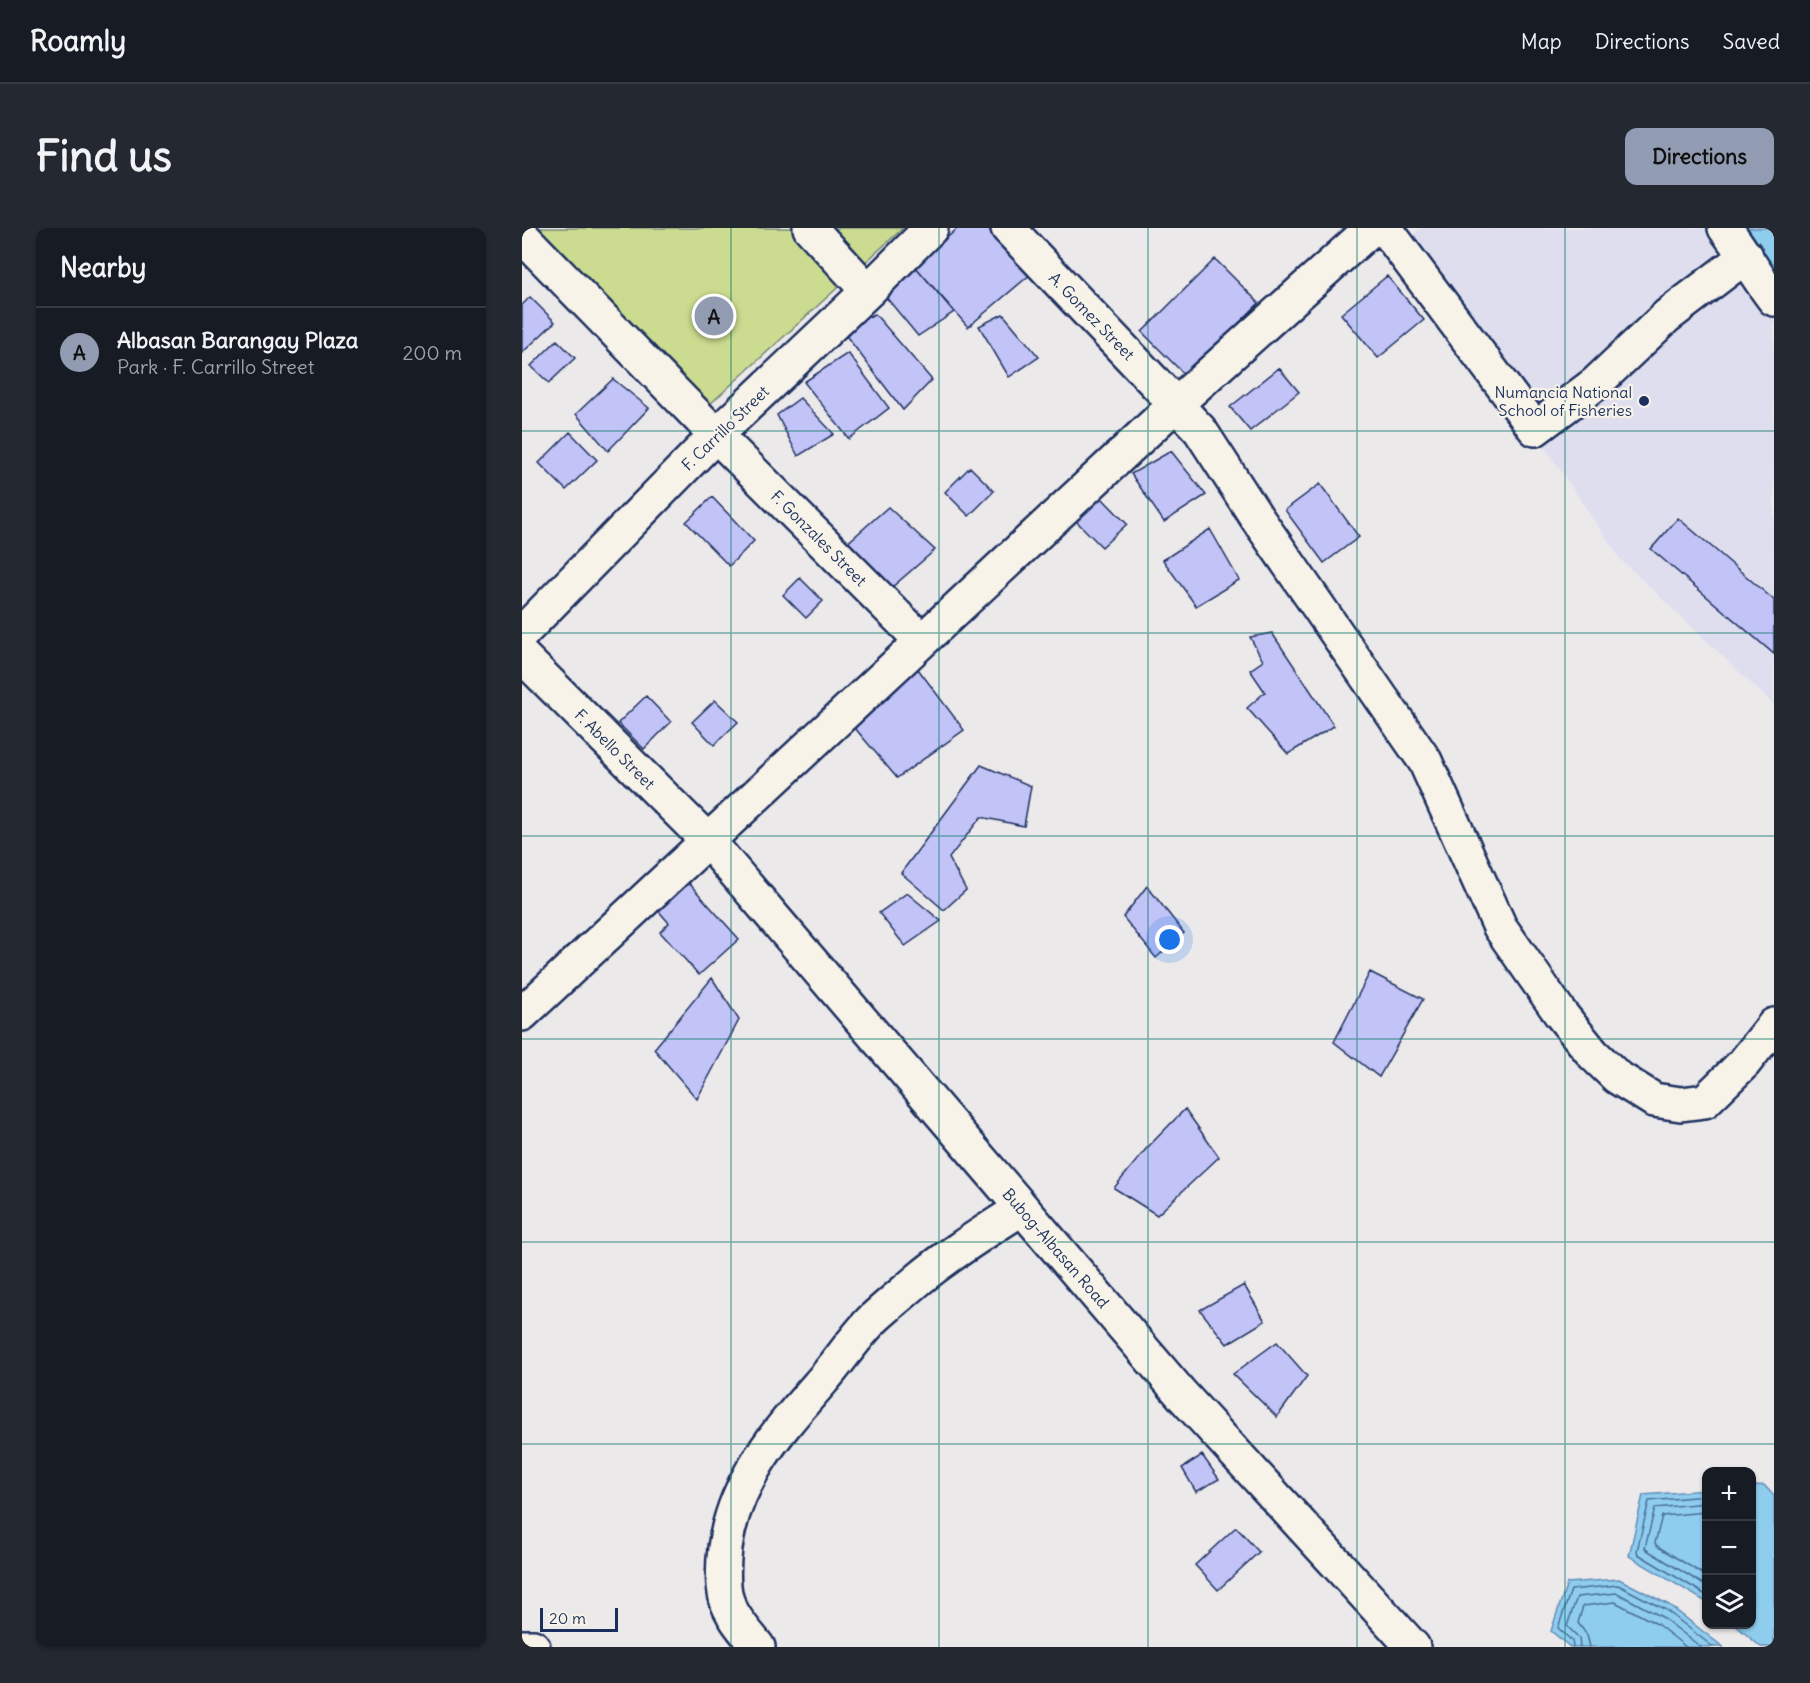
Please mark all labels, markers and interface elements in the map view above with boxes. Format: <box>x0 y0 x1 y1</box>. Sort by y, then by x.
text: Roamly <box>30 23 126 59</box>
text: Map <box>1521 28 1562 55</box>
text: Directions <box>1595 28 1689 55</box>
text: Saved <box>1722 28 1780 55</box>
button: Directions <box>1625 128 1774 185</box>
text: Find us <box>36 130 172 182</box>
text: Nearby <box>60 251 146 284</box>
street label: A. Gomez Street <box>1045 268 1139 365</box>
pin: A <box>694 294 734 338</box>
text: Albasan Barangay Plaza <box>117 326 358 354</box>
text: A <box>73 340 86 365</box>
text: 200 m <box>402 340 462 365</box>
text: Park · F. Carrillo Street <box>117 354 314 379</box>
street label: F. Carrillo Street <box>677 381 773 475</box>
place label: Numancia National School of Fisheries <box>1495 382 1632 420</box>
marker: Numancia National School of Fisheries <box>1637 394 1651 408</box>
street label: F. Gonzales Street <box>767 486 872 591</box>
street label: F. Abello Street <box>571 705 660 794</box>
your location <box>1155 925 1184 954</box>
street label: Bubog-Albasan Road <box>999 1184 1113 1312</box>
map controls <box>1702 1467 1756 1629</box>
button: + <box>1702 1467 1756 1521</box>
button: − <box>1702 1521 1756 1575</box>
button: layers <box>1702 1575 1756 1629</box>
scale bar <box>540 1605 618 1632</box>
text: 20 m <box>549 1608 586 1628</box>

